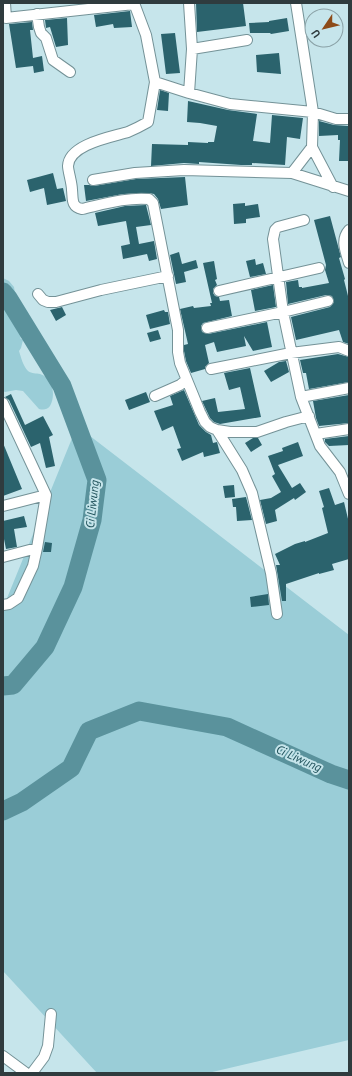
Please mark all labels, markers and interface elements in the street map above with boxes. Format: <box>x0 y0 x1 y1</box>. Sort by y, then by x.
north arrow <box>304 8 344 48</box>
text: U <box>308 27 324 41</box>
water label: Ci Liwung <box>82 479 102 529</box>
water label: Ci Liwung <box>274 741 324 775</box>

